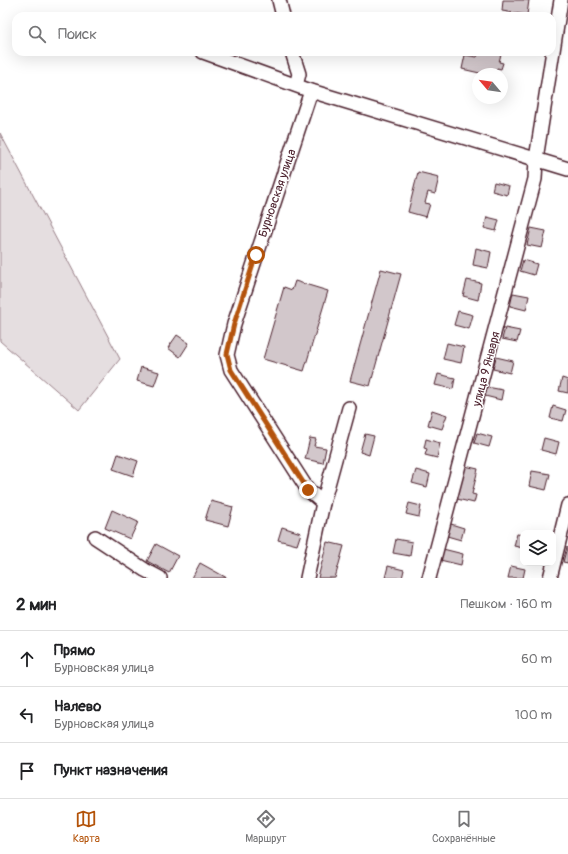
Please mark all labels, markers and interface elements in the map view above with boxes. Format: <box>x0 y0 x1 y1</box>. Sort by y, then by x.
search box <box>12 12 556 56</box>
icon: search <box>26 23 48 45</box>
text: Поиск <box>58 25 97 44</box>
north arrow <box>472 68 508 104</box>
street label: Бурновская улица <box>255 147 300 239</box>
route start <box>247 246 265 264</box>
street label: улица 9 Января <box>469 330 504 409</box>
route end <box>299 481 317 499</box>
map controls <box>520 530 556 566</box>
button: layers <box>520 530 556 566</box>
text: 2 мин <box>16 594 56 615</box>
text: Пешком · 160 m <box>461 596 552 612</box>
text: Прямо <box>54 641 95 660</box>
icon: ahead <box>16 648 38 670</box>
text: 60 m <box>521 651 552 667</box>
text: Бурновская улица <box>54 660 154 676</box>
text: Налево <box>54 697 101 716</box>
icon: left <box>16 704 38 726</box>
text: 100 m <box>515 707 552 723</box>
text: Бурновская улица <box>54 716 154 732</box>
icon: arrive <box>16 760 38 782</box>
text: Пункт назначения <box>54 761 168 780</box>
tab: Карта <box>73 808 100 845</box>
tab: Маршрут <box>245 808 287 845</box>
tab: Сохранённые <box>432 808 495 845</box>

